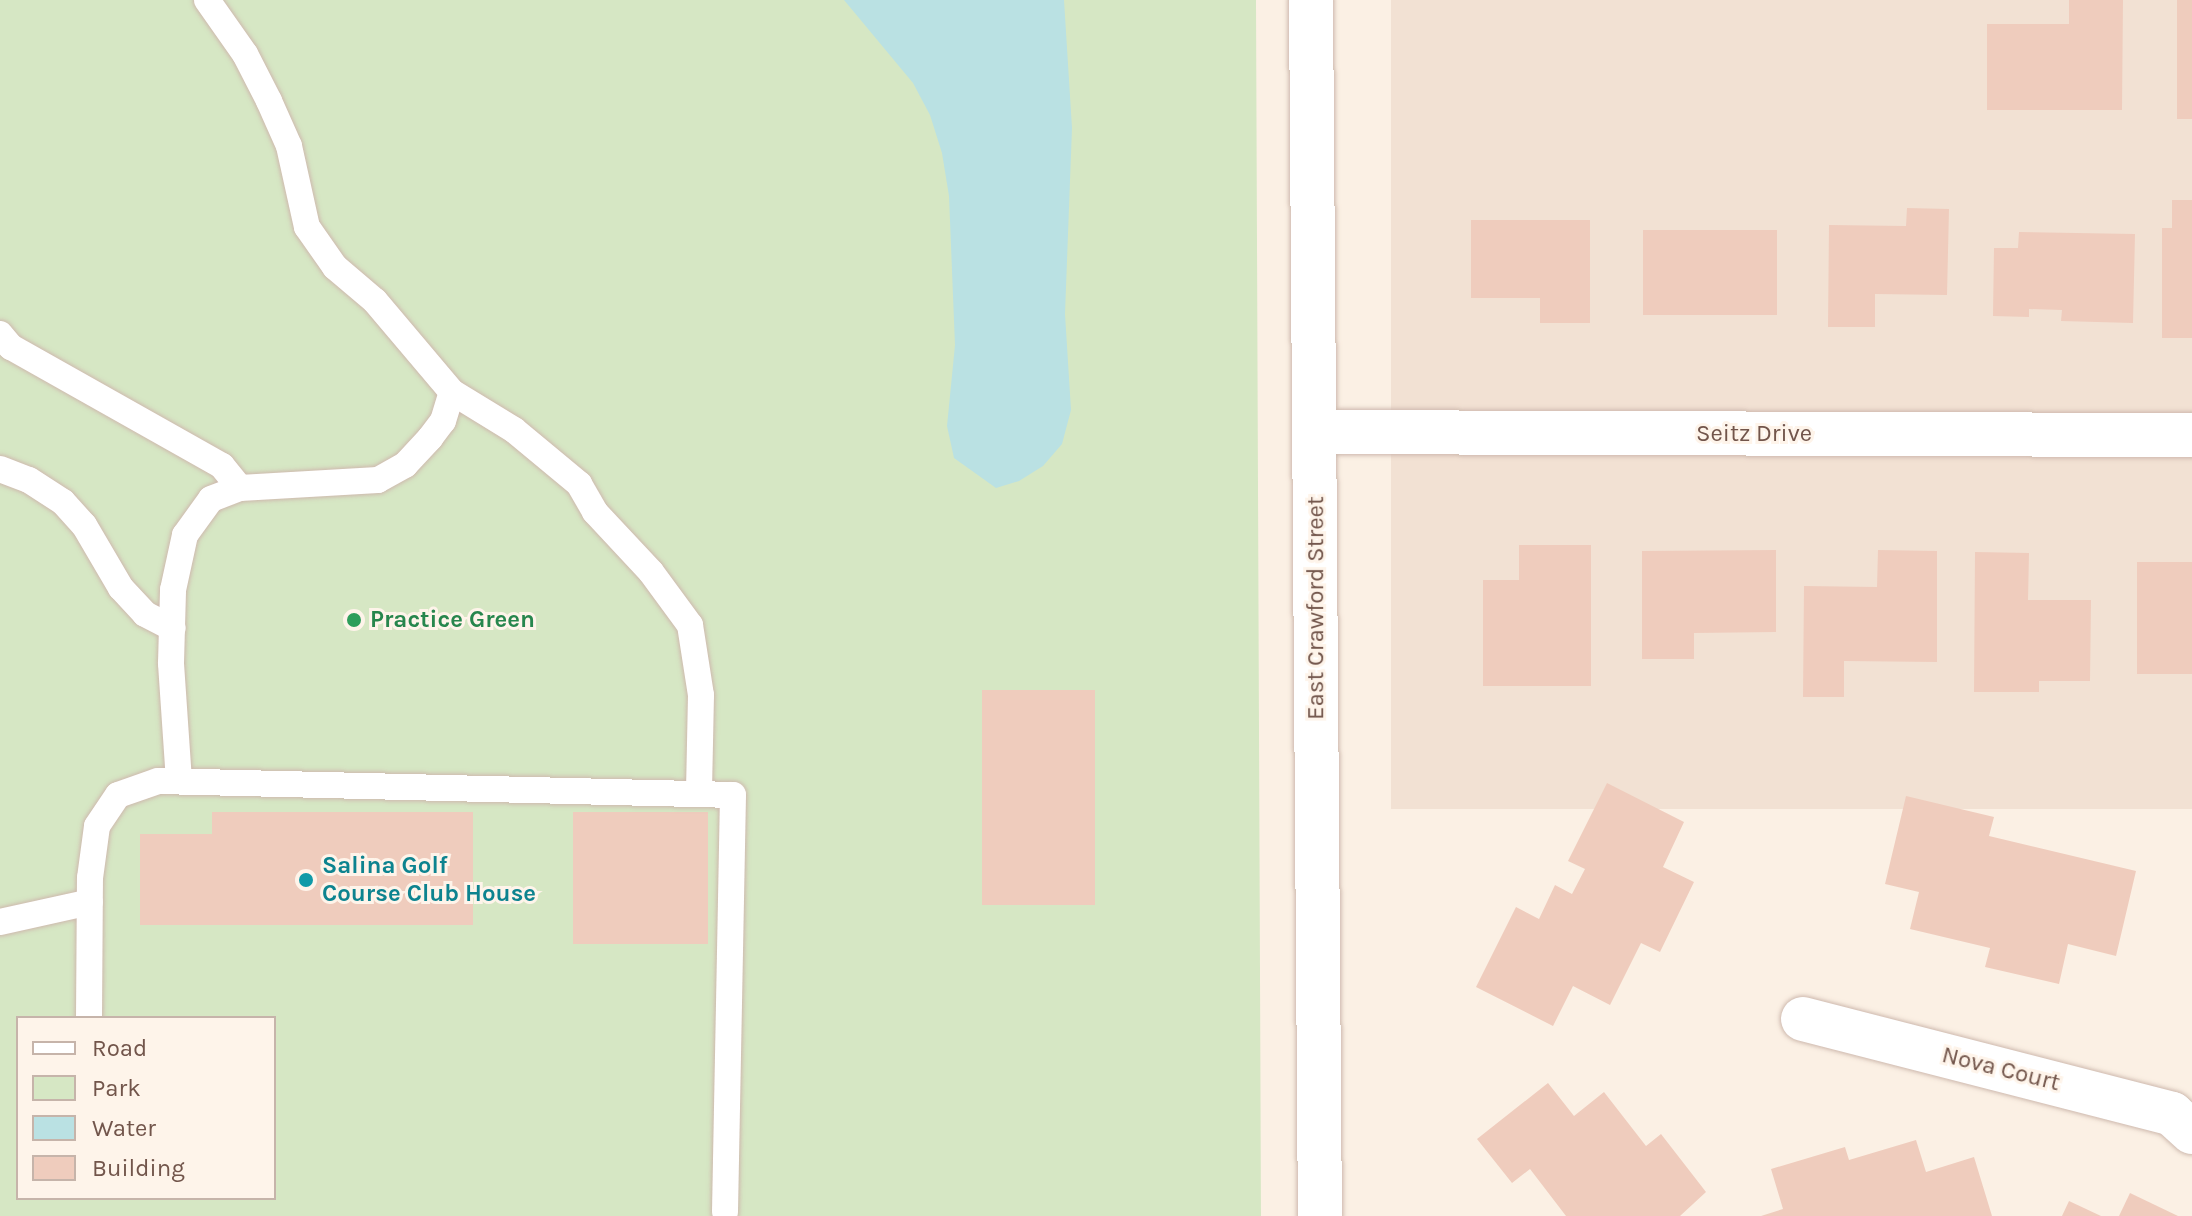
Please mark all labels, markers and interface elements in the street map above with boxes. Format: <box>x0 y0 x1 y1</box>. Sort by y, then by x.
street label: Seitz Drive <box>1696 420 1812 448</box>
street label: East Crawford Street <box>1302 496 1330 720</box>
place label: Practice Green <box>370 606 535 634</box>
marker: Practice Green <box>345 611 363 629</box>
place label: Salina Golf Course Club House <box>322 852 536 908</box>
marker: Salina Golf Course Club House <box>297 871 315 889</box>
legend <box>16 1016 276 1200</box>
text: Road <box>92 1034 147 1062</box>
street label: Nova Court <box>1939 1040 2063 1098</box>
text: Park <box>92 1074 141 1102</box>
text: Water <box>92 1114 156 1142</box>
text: Building <box>92 1154 185 1182</box>

